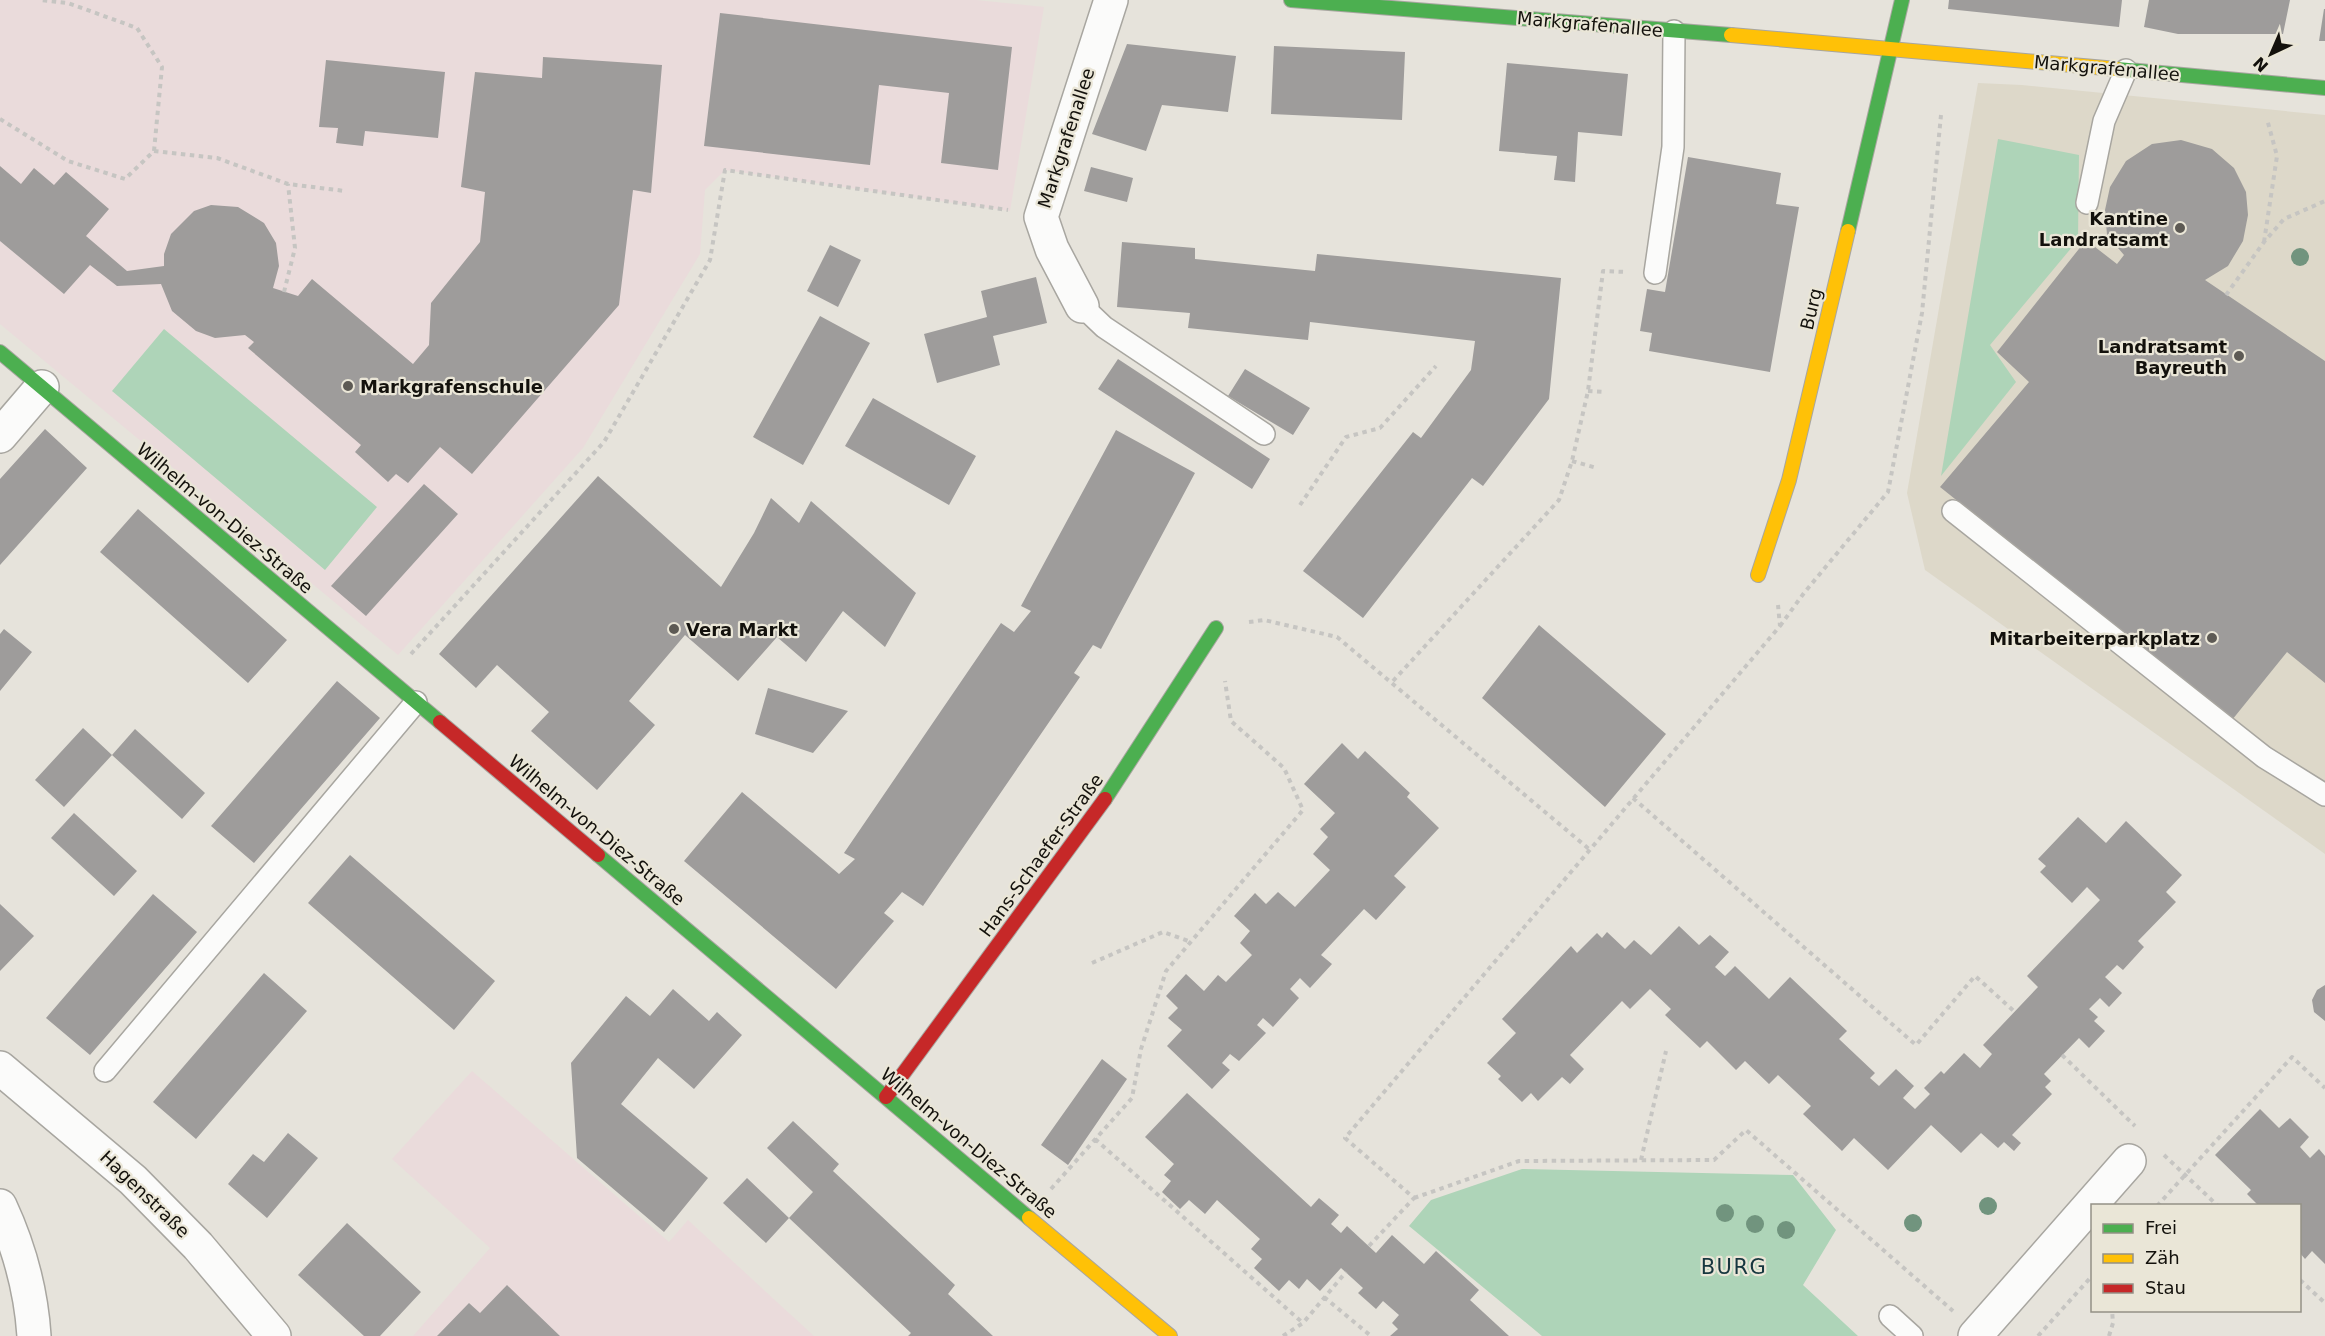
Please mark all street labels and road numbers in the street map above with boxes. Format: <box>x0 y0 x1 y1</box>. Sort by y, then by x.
street label: Markgrafenallee <box>1516 7 1664 41</box>
street label: Markgrafenallee <box>2033 51 2181 85</box>
street label: Markgrafenallee <box>1033 65 1099 211</box>
street label: Burg <box>1796 286 1826 332</box>
street label: Wilhelm-von-Diez-Straße <box>133 438 317 598</box>
street label: Wilhelm-von-Diez-Straße <box>505 750 689 910</box>
street label: Hans-Schaefer-Straße <box>975 769 1107 941</box>
street label: Wilhelm-von-Diez-Straße <box>877 1063 1061 1223</box>
street label: Hagenstraße <box>96 1146 194 1242</box>

